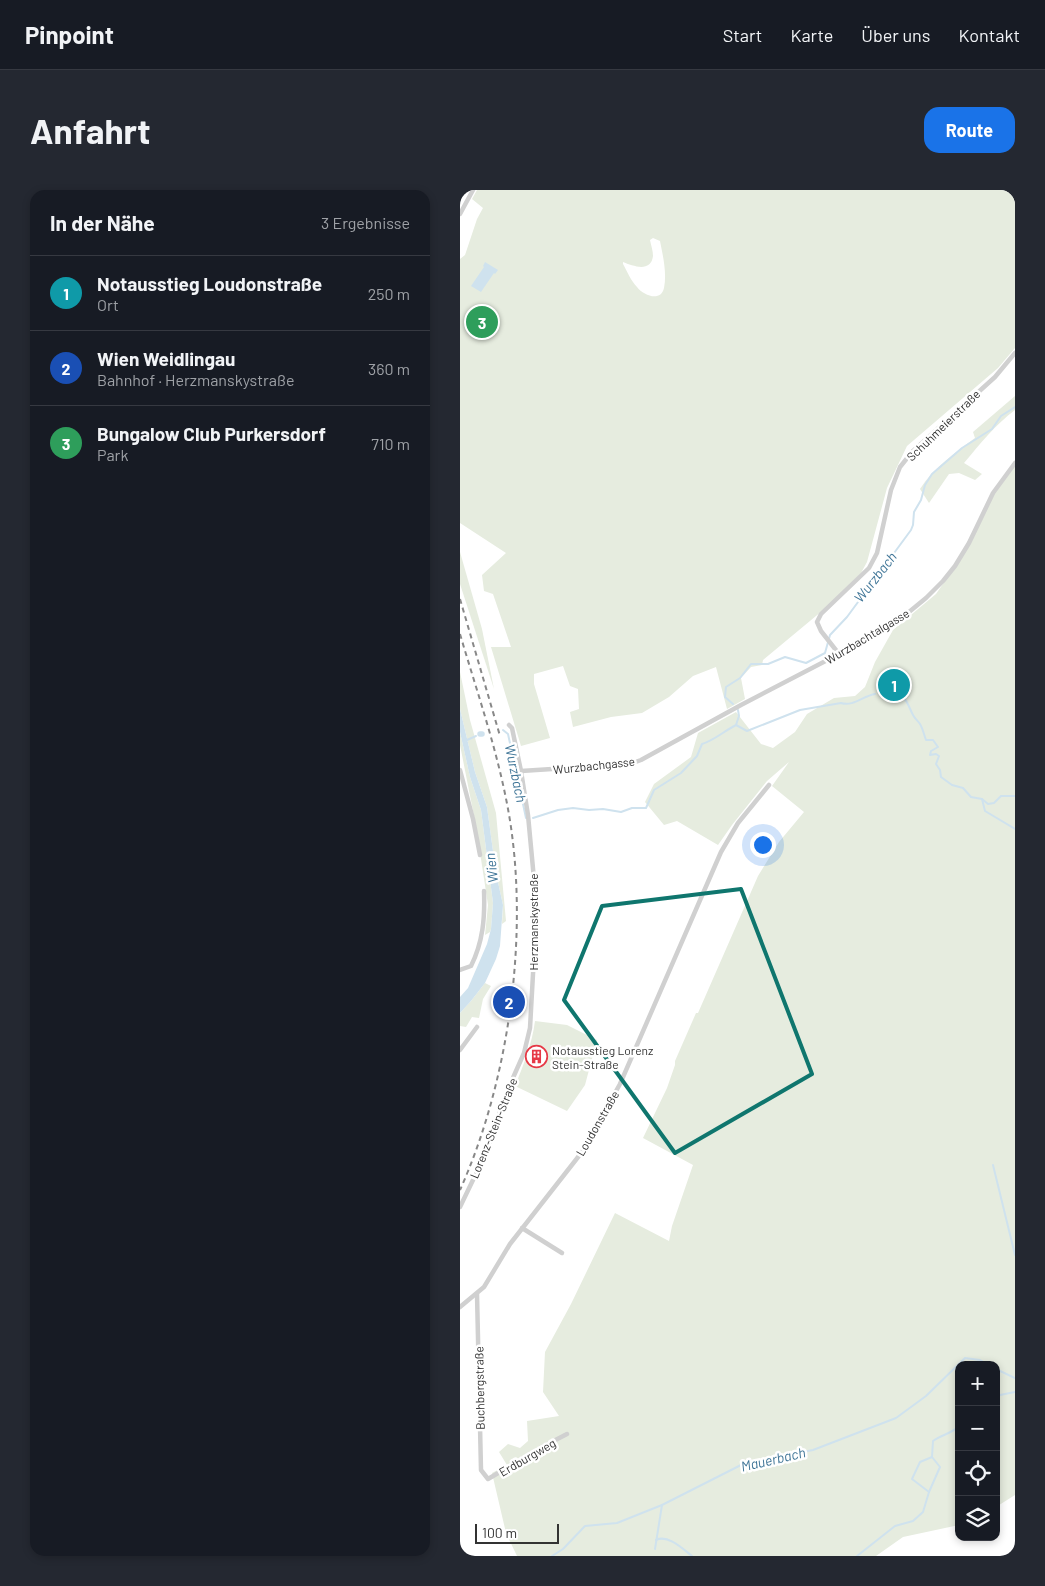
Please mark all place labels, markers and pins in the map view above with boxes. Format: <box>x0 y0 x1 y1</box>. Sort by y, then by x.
pin: 3 <box>466 303 498 341</box>
pin: 1 <box>878 666 910 704</box>
pin: 2 <box>493 983 525 1021</box>
place label: Notausstieg Lorenz Stein-Straße <box>552 1043 653 1071</box>
building icon: Notausstieg Lorenz Stein-Straße <box>524 1045 548 1069</box>

